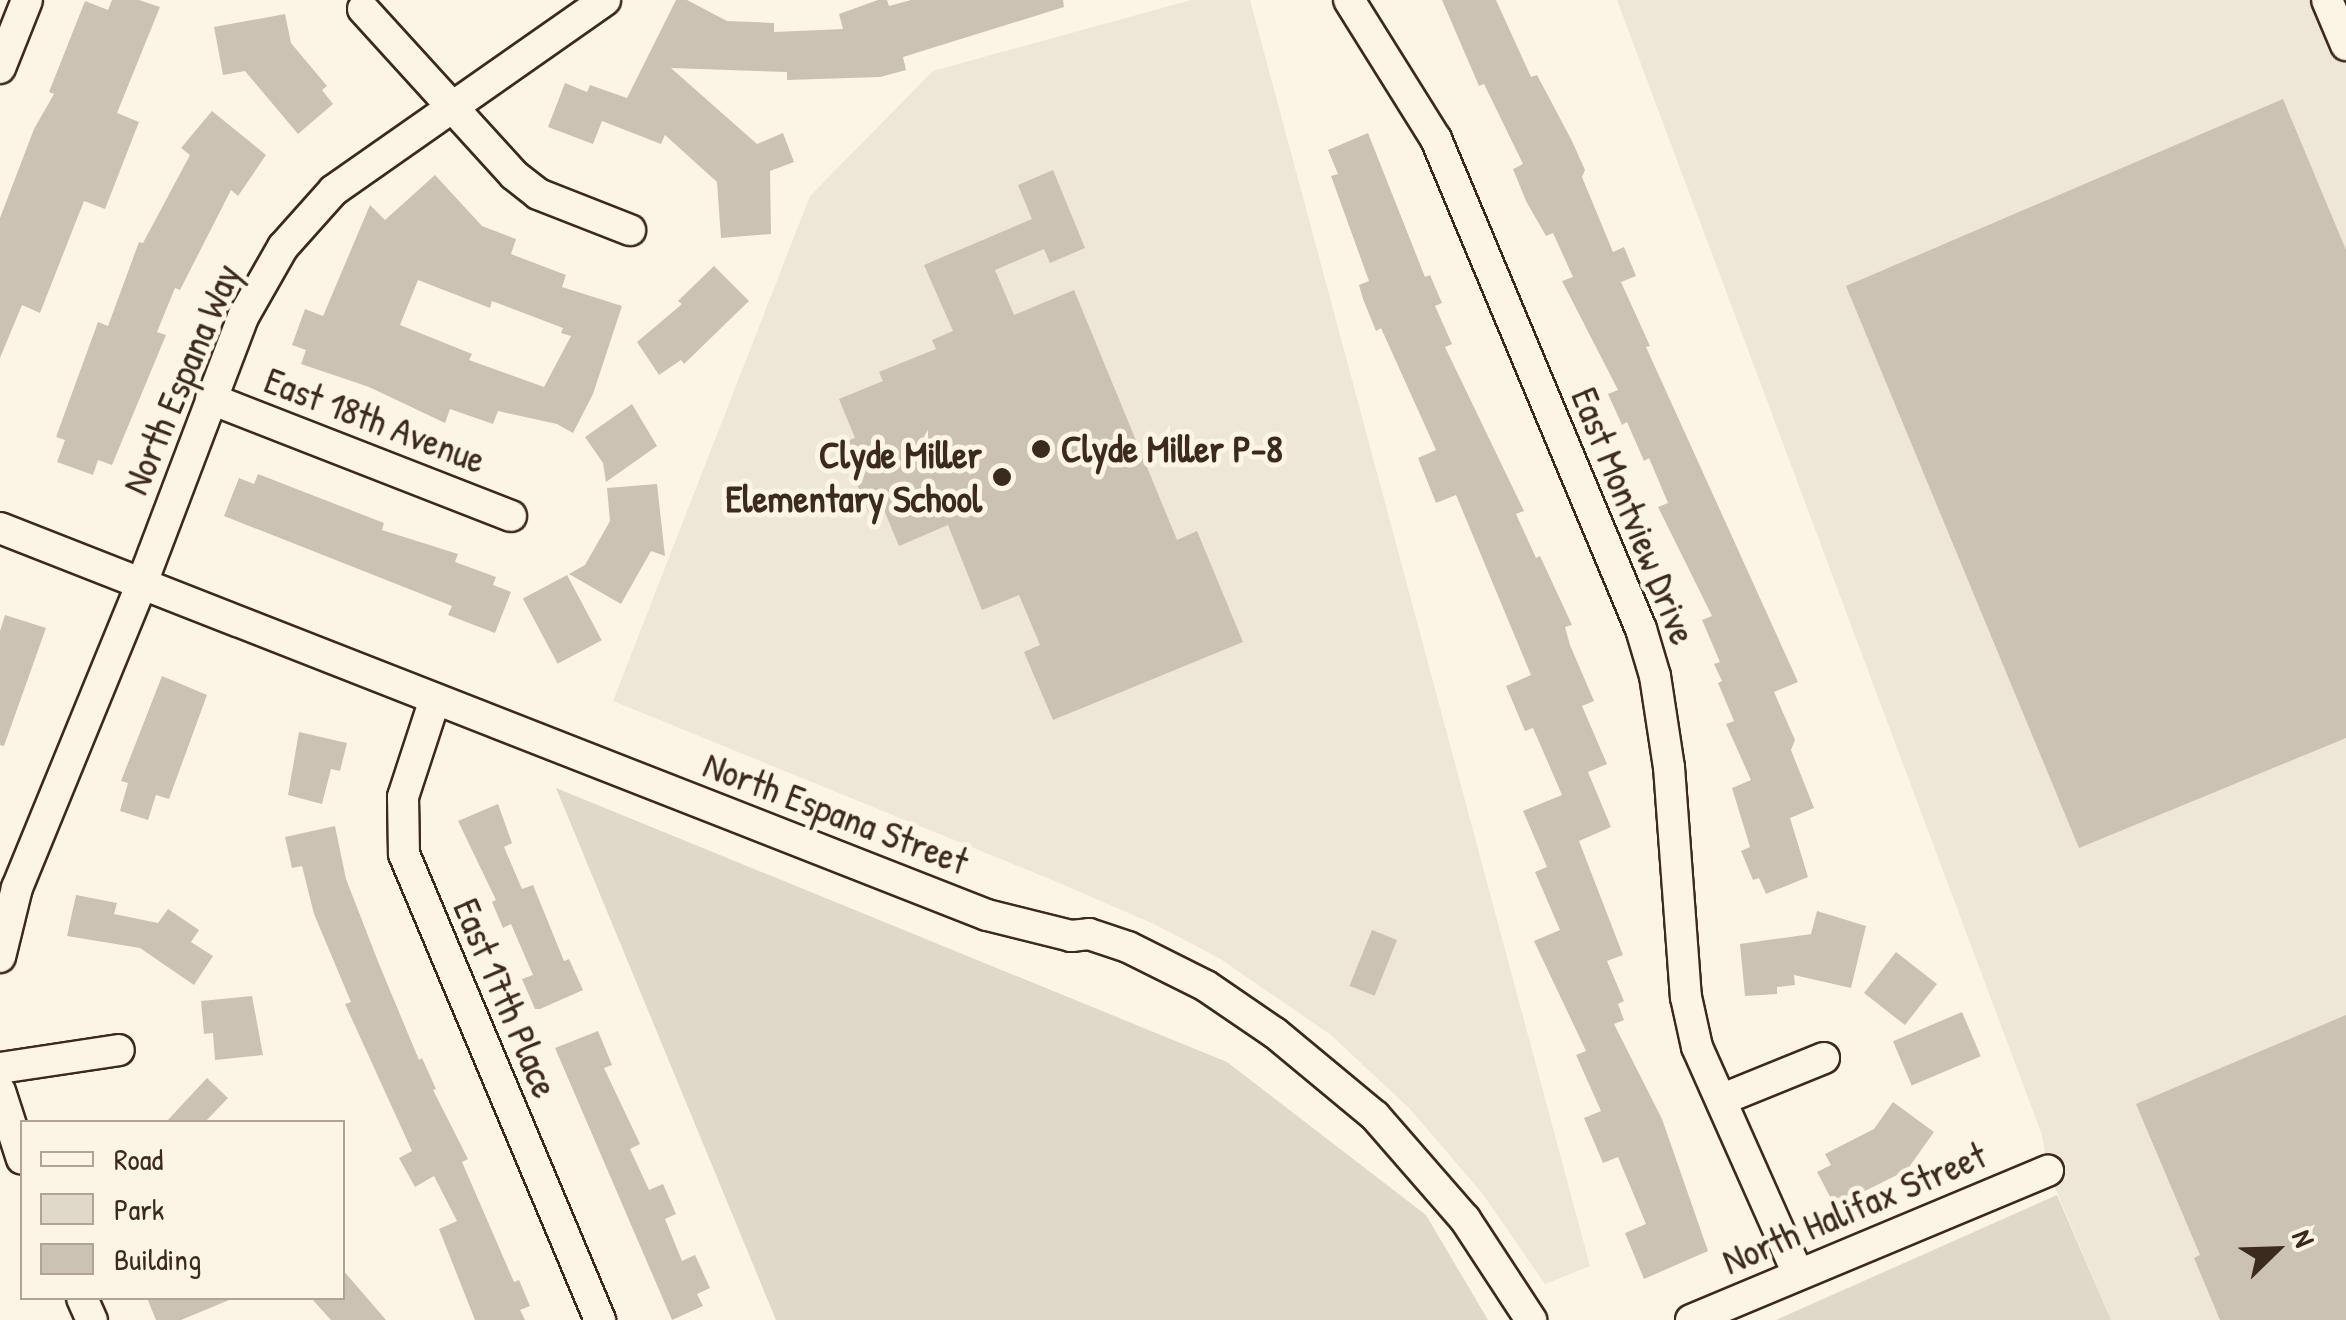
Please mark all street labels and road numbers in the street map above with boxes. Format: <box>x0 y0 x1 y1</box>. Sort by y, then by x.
street label: North Espana Way <box>112 257 250 501</box>
street label: East 18th Avenue <box>258 357 492 483</box>
street label: East Montview Drive <box>1562 381 1706 651</box>
street label: North Espana Street <box>697 742 975 884</box>
street label: East 17th Place <box>444 892 568 1104</box>
street label: North Halifax Street <box>1715 1132 1993 1284</box>

